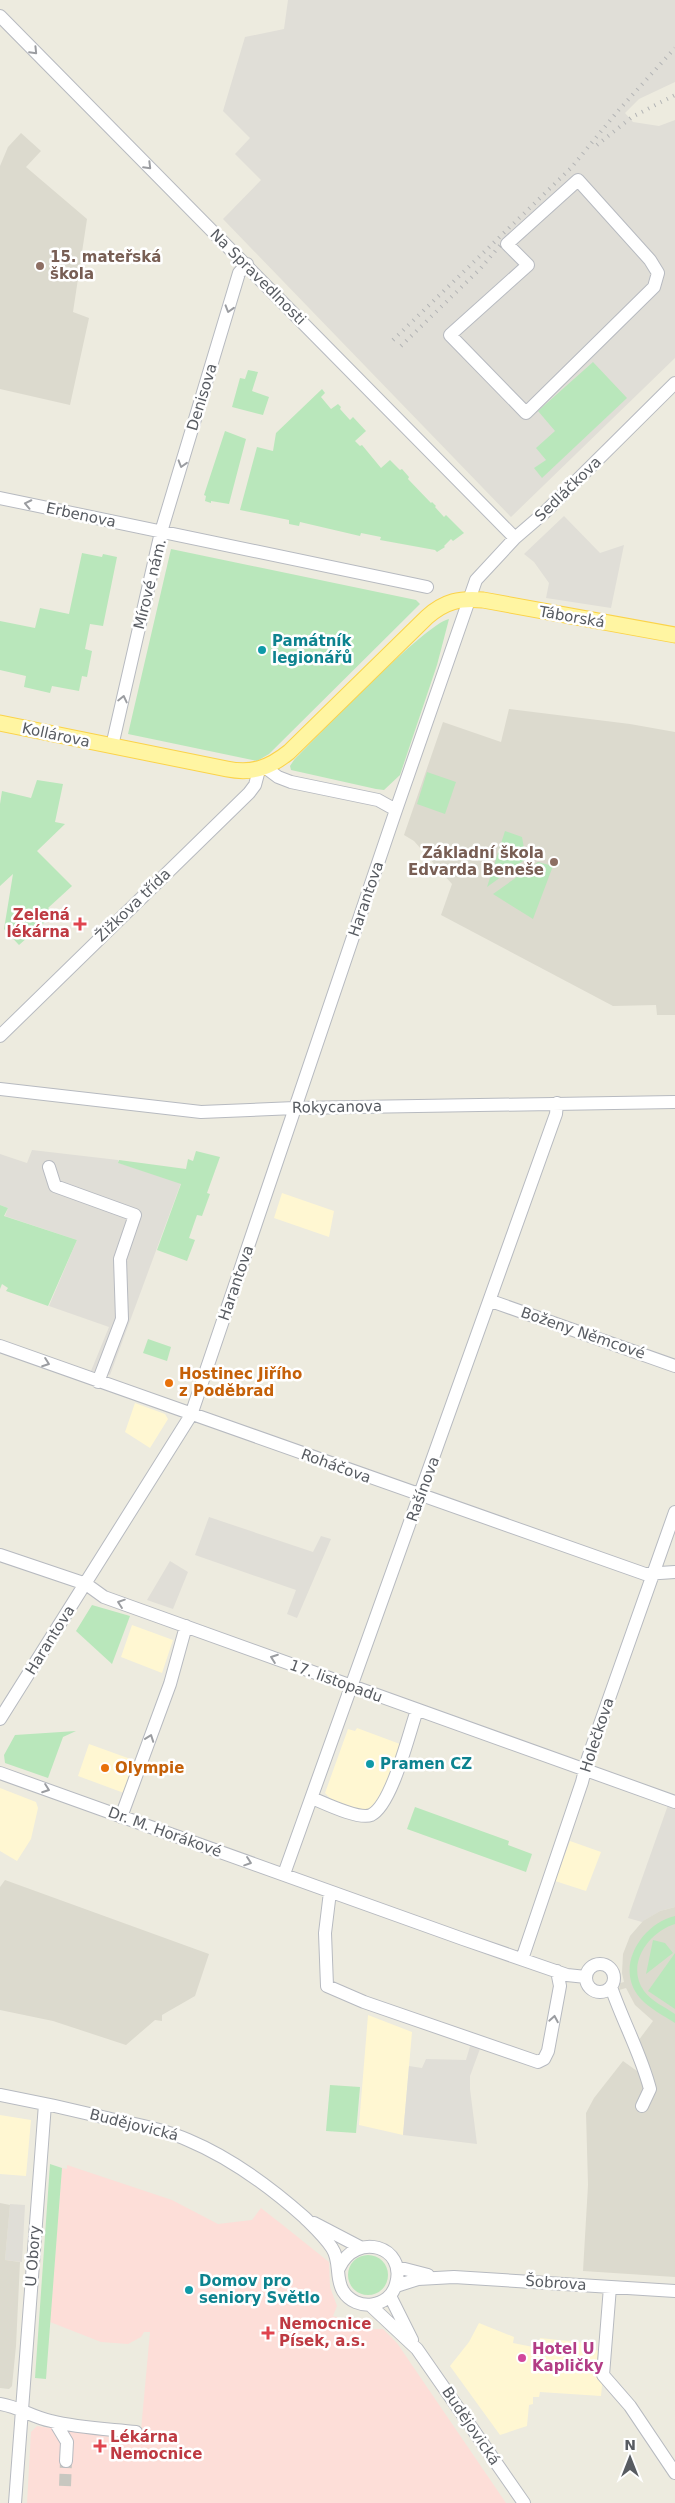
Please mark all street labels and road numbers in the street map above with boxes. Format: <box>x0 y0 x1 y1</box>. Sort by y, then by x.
street label: Na Spravedlnosti <box>206 225 310 329</box>
street label: Denisova <box>183 361 221 433</box>
street label: Sedláčkova <box>531 453 605 525</box>
street label: Erbenova <box>44 499 118 531</box>
street label: Mírové nám. <box>130 537 170 631</box>
street label: Táborská <box>537 602 606 632</box>
street label: Kollárova <box>20 719 92 751</box>
street label: Harantova <box>345 859 387 939</box>
street label: Žižkova třída <box>91 864 174 945</box>
street label: Rokycanova <box>292 1097 382 1117</box>
street label: Harantova <box>215 1243 257 1323</box>
street label: Boženy Němcové <box>518 1303 648 1363</box>
street label: Roháčova <box>299 1445 373 1487</box>
street label: Rašínova <box>403 1454 443 1524</box>
street label: Harantova <box>22 1602 78 1678</box>
street label: 17. listopadu <box>287 1656 385 1706</box>
street label: Holečkova <box>576 1695 618 1775</box>
street label: Dr. M. Horákové <box>106 1803 224 1861</box>
street label: Budějovická <box>88 2105 180 2145</box>
street label: U Obory <box>22 2225 44 2287</box>
street label: Šobrova <box>525 2271 587 2294</box>
street label: Budějovická <box>438 2383 504 2469</box>

